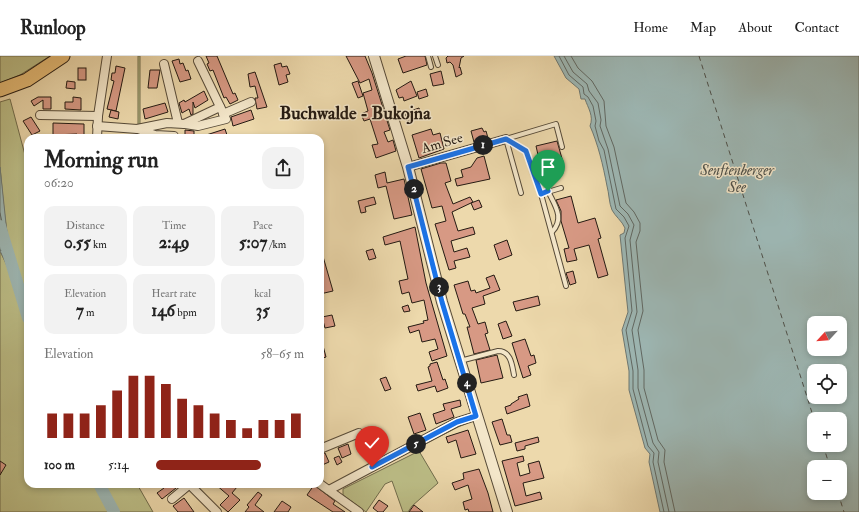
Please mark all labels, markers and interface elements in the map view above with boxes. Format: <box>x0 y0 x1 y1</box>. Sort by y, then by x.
text: Runloop <box>20 16 86 40</box>
text: Home <box>633 19 668 36</box>
text: Map <box>690 19 716 36</box>
text: About <box>738 19 772 36</box>
text: Contact <box>794 19 839 36</box>
district label: Buchwalde - Bukojna <box>279 102 431 125</box>
street label: Am See <box>418 129 465 157</box>
pin: 1 <box>473 135 493 155</box>
text: 1 <box>481 138 485 151</box>
text: Morning run <box>44 146 159 174</box>
button: share <box>262 147 304 189</box>
pin <box>531 150 565 191</box>
icon: arrive <box>537 156 559 178</box>
water label: Senftenberger See <box>699 161 775 197</box>
text: 06:20 <box>44 175 74 191</box>
pin: 2 <box>404 179 424 199</box>
text: 2 <box>411 182 417 195</box>
text: Distance <box>66 219 105 232</box>
text: Time <box>162 219 186 232</box>
text: Pace <box>253 219 273 232</box>
text: 0.55 <box>64 232 91 253</box>
text: 2:49 <box>159 232 189 253</box>
text: 5:07 <box>239 232 267 253</box>
text: km <box>91 238 107 251</box>
text: /km <box>267 238 286 251</box>
pin: 3 <box>429 277 449 297</box>
text: 3 <box>437 280 441 293</box>
text: Elevation <box>64 287 106 300</box>
text: Heart rate <box>152 287 196 300</box>
text: kcal <box>254 287 271 300</box>
text: 7 <box>76 300 84 321</box>
text: 146 <box>151 300 175 321</box>
text: 35 <box>256 300 270 321</box>
text: m <box>84 306 95 319</box>
text: bpm <box>175 306 197 319</box>
north arrow <box>807 316 847 356</box>
map controls <box>807 316 847 500</box>
text: Elevation <box>44 346 94 362</box>
text: 58–65 m <box>261 346 304 362</box>
button: locate <box>807 364 847 404</box>
pin: 4 <box>457 373 477 393</box>
text: 4 <box>464 376 470 389</box>
button: + <box>807 412 847 452</box>
pin <box>355 426 389 467</box>
icon: check <box>361 432 383 454</box>
pin: 5 <box>406 434 426 454</box>
text: 5 <box>414 437 418 450</box>
text: 100 m <box>44 457 75 473</box>
text: 5:14 <box>108 457 129 473</box>
button: − <box>807 460 847 500</box>

